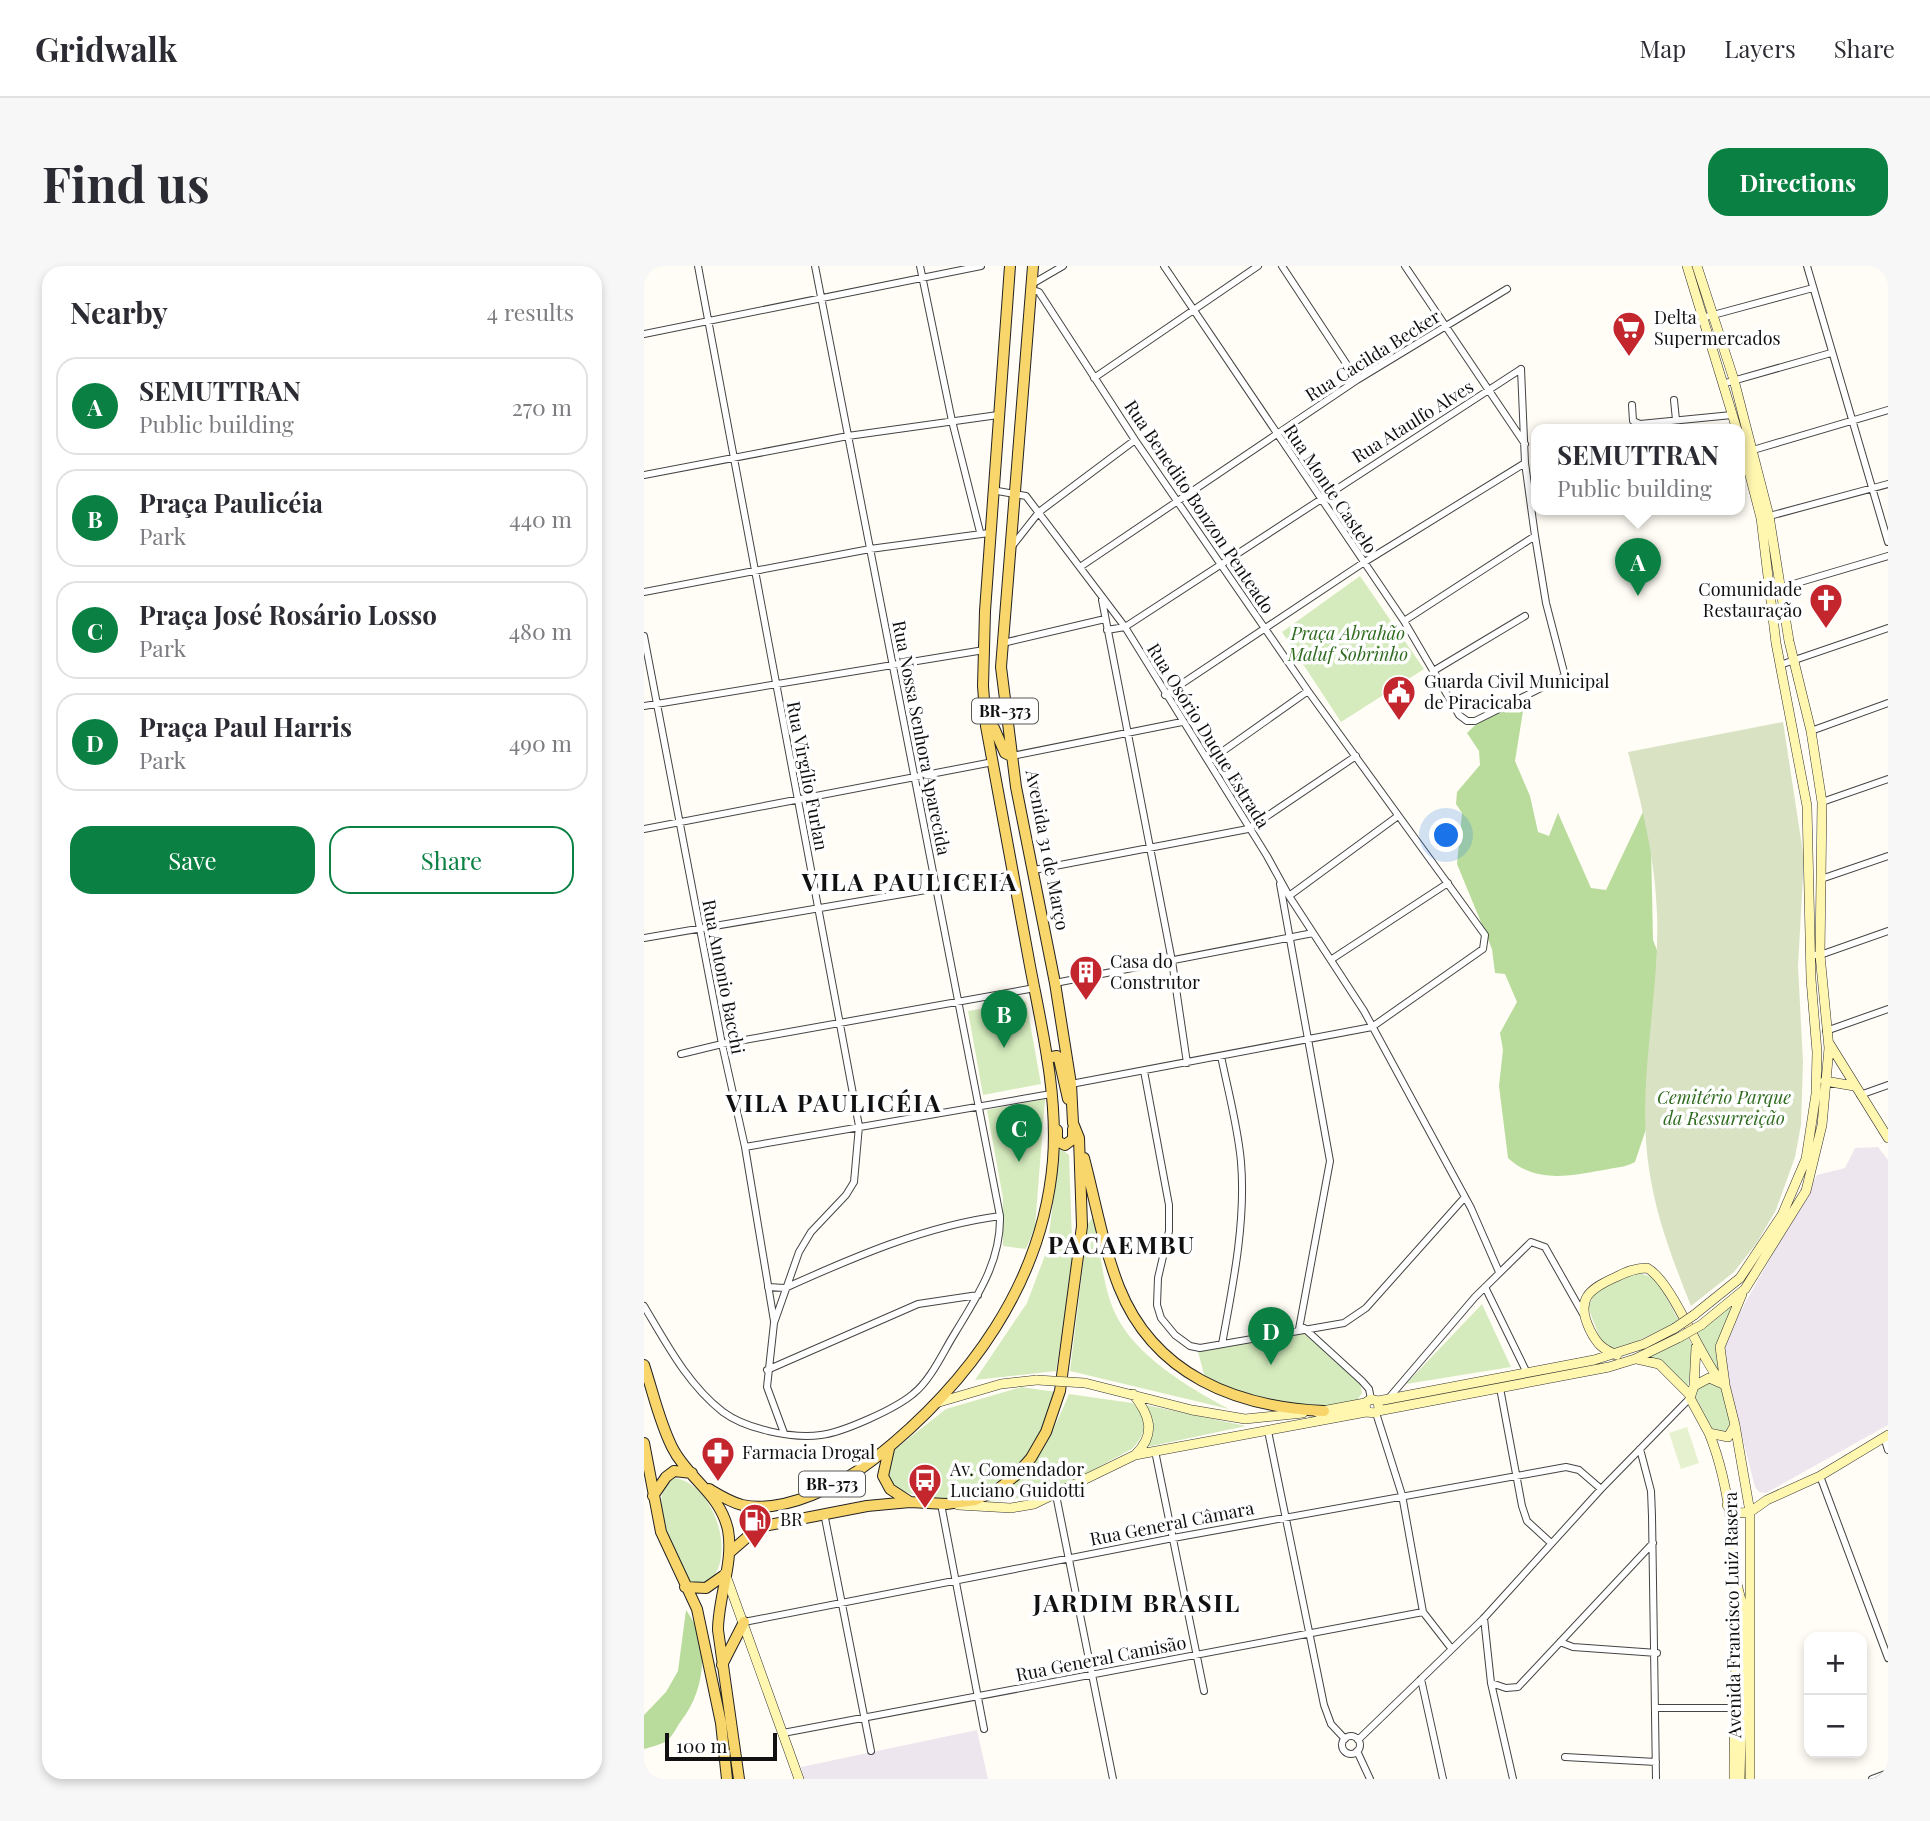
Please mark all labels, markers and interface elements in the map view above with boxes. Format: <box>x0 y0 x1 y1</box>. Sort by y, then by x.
text: Gridwalk <box>35 26 177 70</box>
text: Map <box>1640 32 1686 64</box>
text: Layers <box>1724 32 1796 64</box>
text: Share <box>1834 32 1895 64</box>
button: Directions <box>1708 148 1888 216</box>
text: Find us <box>42 150 210 215</box>
text: Nearby <box>70 292 168 332</box>
text: 4 results <box>487 296 574 327</box>
street label: Rua Cacilda Becker <box>1300 304 1445 406</box>
place label: Delta Supermercados <box>1654 305 1781 350</box>
supermarket icon: Delta Supermercados <box>1610 309 1648 358</box>
text: SEMUTTRAN <box>139 373 301 408</box>
street label: Rua Ataulfo Alves <box>1347 374 1478 468</box>
text: A <box>87 391 103 422</box>
text: 270 m <box>512 391 572 422</box>
street label: Rua Benedito Bonzon Penteado <box>1119 395 1280 618</box>
text: Public building <box>139 408 294 439</box>
street label: Rua Monte Castelo <box>1279 419 1383 558</box>
popup <box>1531 424 1745 515</box>
text: SEMUTTRAN <box>1557 437 1719 472</box>
text: Public building <box>1557 472 1712 503</box>
text: Praça Paulicéia <box>139 485 323 520</box>
text: B <box>87 503 103 534</box>
text: 440 m <box>509 503 572 534</box>
text: Park <box>139 520 186 551</box>
pin: A <box>1615 538 1661 596</box>
place label: Comunidade Restauração <box>1698 577 1802 622</box>
church icon: Comunidade Restauração <box>1807 581 1845 630</box>
text: Praça José Rosário Losso <box>139 597 437 632</box>
text: C <box>87 615 103 646</box>
text: 480 m <box>509 615 572 646</box>
street label: Rua Nossa Senhora Aparecida <box>887 618 957 857</box>
park label: Praça Abrahão Maluf Sobrinho <box>1287 621 1408 666</box>
text: Park <box>139 632 186 663</box>
street label: Rua Osório Duque Estrada <box>1142 639 1276 832</box>
place label: Guarda Civil Municipal de Piracicaba <box>1424 669 1609 714</box>
public building icon: Guarda Civil Municipal de Piracicaba <box>1380 673 1418 722</box>
road number: BR-373 <box>972 698 1038 724</box>
street label: Rua Virgílio Furlan <box>782 699 834 853</box>
text: Praça Paul Harris <box>139 709 352 744</box>
text: D <box>86 727 104 758</box>
text: 490 m <box>509 727 572 758</box>
text: Park <box>139 744 186 775</box>
street label: Avenida 31 de Março <box>1020 767 1075 932</box>
your location <box>1429 818 1463 852</box>
button: Save <box>70 826 315 894</box>
button: Share <box>329 826 574 894</box>
district label: VILA PAULICEIA <box>801 865 1018 897</box>
street label: Rua Antonio Bacchi <box>697 897 751 1056</box>
place label: Casa do Construtor <box>1110 949 1200 994</box>
building icon: Casa do Construtor <box>1067 953 1105 1002</box>
pin: B <box>981 990 1027 1048</box>
park label: Cemitério Parque da Ressurreição <box>1657 1085 1791 1130</box>
district label: VILA PAULICÉIA <box>725 1086 942 1118</box>
pin: C <box>996 1104 1042 1162</box>
district label: PACAEMBU <box>1048 1228 1196 1260</box>
pin: D <box>1248 1307 1294 1365</box>
pharmacy icon: Farmacia Drogal <box>699 1434 737 1483</box>
place label: Farmacia Drogal <box>742 1440 875 1464</box>
place label: Av. Comendador Luciano Guidotti <box>949 1457 1085 1502</box>
bus stop icon: Av. Comendador Luciano Guidotti <box>906 1461 944 1510</box>
road number: BR-373 <box>799 1472 865 1496</box>
street label: Avenida Francisco Luiz Rasera <box>1718 1492 1746 1739</box>
street label: Rua General Câmara <box>1088 1495 1256 1551</box>
fuel station icon: BR <box>736 1501 774 1550</box>
place label: BR <box>780 1507 803 1531</box>
district label: JARDIM BRASIL <box>1032 1586 1241 1618</box>
street label: Rua General Camisão <box>1014 1630 1188 1686</box>
map controls <box>1804 1632 1867 1758</box>
button: + <box>1804 1632 1867 1695</box>
button: − <box>1804 1695 1867 1758</box>
scale bar <box>665 1730 777 1762</box>
text: 100 m <box>676 1732 727 1758</box>

